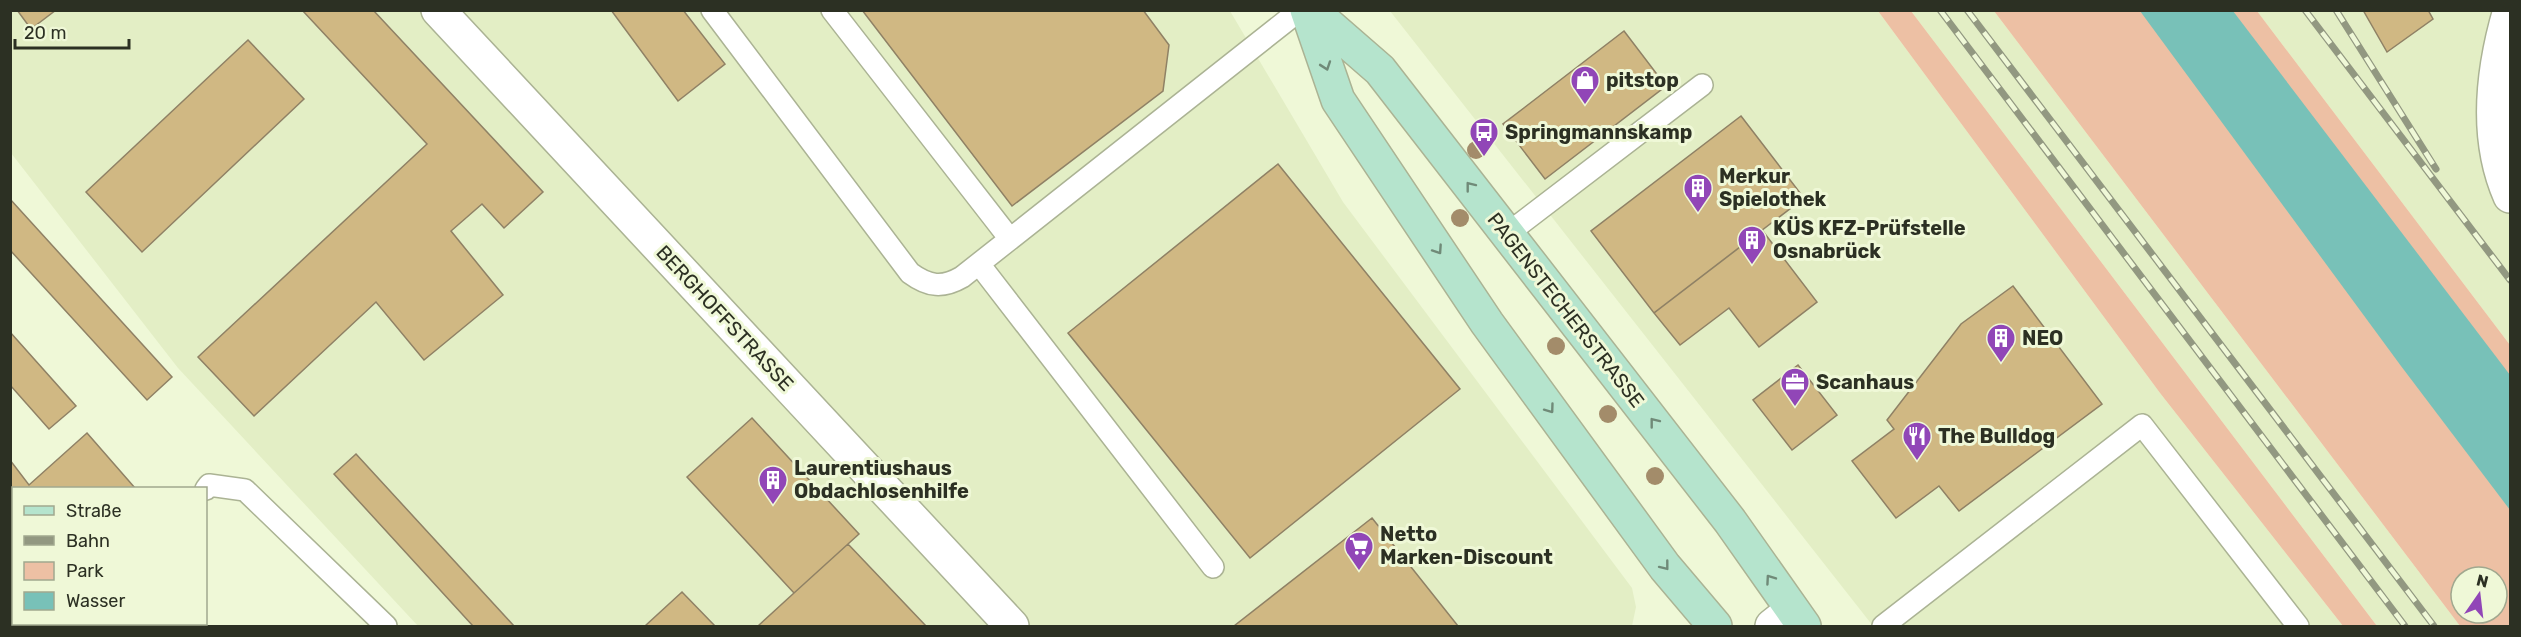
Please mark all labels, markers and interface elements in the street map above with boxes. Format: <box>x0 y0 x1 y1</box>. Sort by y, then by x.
scale bar <box>15 12 129 50</box>
text: 20 m <box>24 22 66 44</box>
one-way arrow <box>1319 60 1331 71</box>
shop icon: pitstop <box>1569 64 1601 106</box>
place label: pitstop <box>1606 68 1679 92</box>
bus stop icon: Springmannskamp <box>1468 116 1500 158</box>
place label: Springmannskamp <box>1505 120 1692 144</box>
place label: Merkur Spielothek <box>1719 164 1827 211</box>
building icon: Merkur Spielothek <box>1682 172 1714 214</box>
one-way arrow <box>1466 181 1477 192</box>
street label: PAGENSTECHERSTRASSE <box>1482 208 1650 412</box>
place label: KÜS KFZ-Prüfstelle Osnabrück <box>1773 216 1966 263</box>
building icon: KÜS KFZ-Prüfstelle Osnabrück <box>1736 224 1768 266</box>
street label: BERGHOFFSTRASSE <box>651 240 799 396</box>
one-way arrow <box>1430 243 1441 254</box>
building icon: NEO <box>1985 322 2017 364</box>
place label: NEO <box>2022 326 2063 350</box>
office icon: Scanhaus <box>1779 366 1811 408</box>
place label: Scanhaus <box>1816 370 1914 394</box>
one-way arrow <box>1542 403 1553 414</box>
one-way arrow <box>1650 418 1661 429</box>
restaurant icon: The Bulldog <box>1901 420 1933 462</box>
place label: The Bulldog <box>1938 424 2055 448</box>
place label: Laurentiushaus Obdachlosenhilfe <box>794 456 969 503</box>
building icon: Laurentiushaus Obdachlosenhilfe <box>757 464 789 506</box>
legend <box>12 487 207 625</box>
text: Straße <box>66 500 122 522</box>
place label: Netto Marken-Discount <box>1380 522 1553 569</box>
text: Bahn <box>66 530 110 552</box>
supermarket icon: Netto Marken-Discount <box>1343 530 1375 572</box>
text: Park <box>66 560 104 582</box>
one-way arrow <box>1658 560 1669 571</box>
north arrow <box>2449 565 2509 625</box>
text: N <box>2475 570 2490 592</box>
one-way arrow <box>1766 574 1777 585</box>
text: Wasser <box>66 590 125 612</box>

